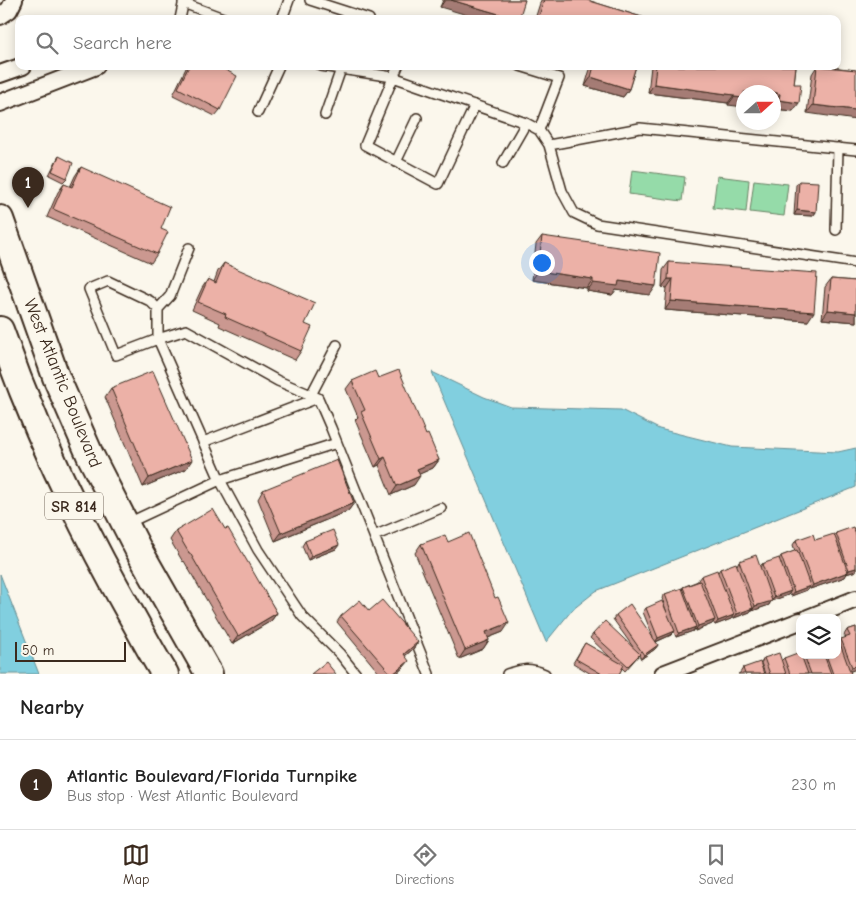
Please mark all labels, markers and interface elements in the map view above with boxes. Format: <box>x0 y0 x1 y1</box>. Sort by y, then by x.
search box <box>15 15 841 70</box>
icon: search <box>33 29 61 57</box>
text: Search here <box>73 32 172 54</box>
north arrow <box>736 85 781 130</box>
pin: 1 <box>12 167 44 208</box>
your location <box>529 250 555 276</box>
street label: West Atlantic Boulevard <box>19 296 106 471</box>
road number: SR 814 <box>45 492 103 520</box>
map controls <box>796 614 841 659</box>
button: layers <box>796 614 841 659</box>
scale bar <box>15 639 126 662</box>
text: 50 m <box>22 642 54 659</box>
text: Nearby <box>20 695 84 719</box>
text: Atlantic Boulevard/Florida Turnpike <box>67 765 357 787</box>
text: 1 <box>33 776 39 794</box>
text: 230 m <box>791 776 836 794</box>
text: Bus stop · West Atlantic Boulevard <box>67 787 299 805</box>
tab: Map <box>122 841 150 888</box>
tab: Directions <box>395 841 454 888</box>
tab: Saved <box>699 841 734 888</box>

